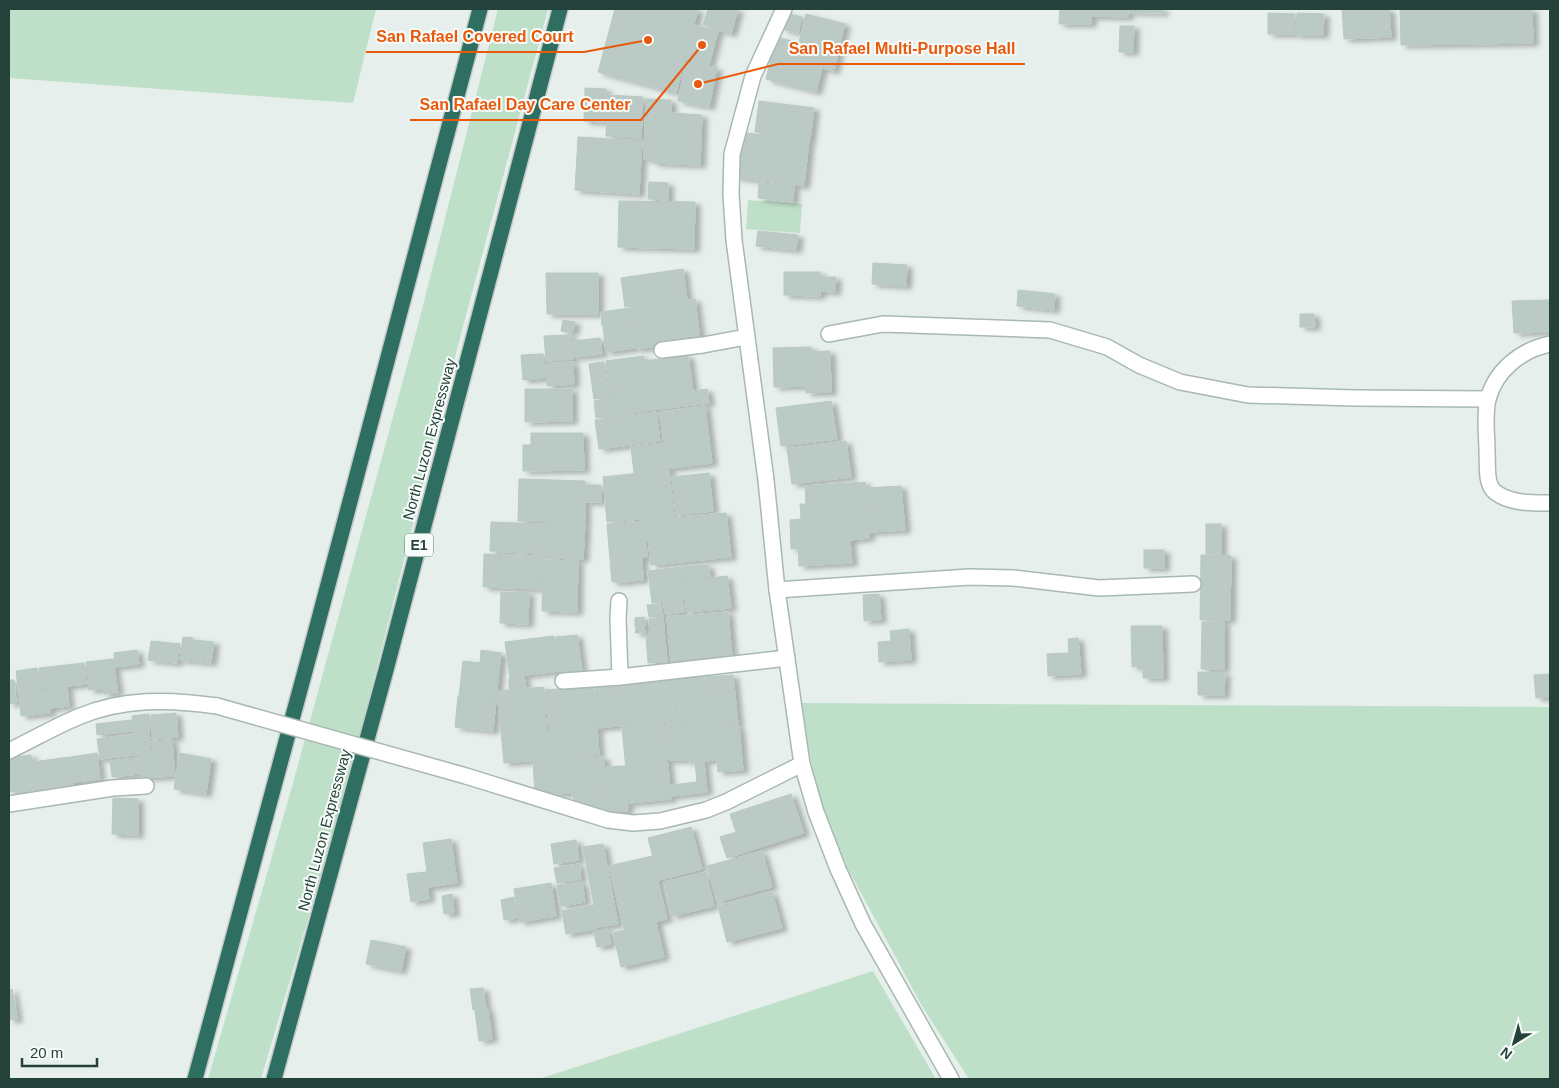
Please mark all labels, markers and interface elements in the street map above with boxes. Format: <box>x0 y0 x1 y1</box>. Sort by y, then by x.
callout: San Rafael Covered Court <box>366 21 584 52</box>
text: San Rafael Covered Court <box>376 28 574 45</box>
callout: San Rafael Multi-Purpose Hall <box>778 33 1025 64</box>
text: San Rafael Multi-Purpose Hall <box>789 40 1015 57</box>
callout: San Rafael Day Care Center <box>410 89 641 120</box>
text: San Rafael Day Care Center <box>420 96 630 113</box>
street label: North Luzon Expressway <box>399 356 459 522</box>
road number: E1 <box>405 534 433 556</box>
street label: North Luzon Expressway <box>294 747 354 913</box>
north arrow <box>1489 1018 1539 1068</box>
scale bar <box>22 1036 98 1068</box>
text: 20 m <box>30 1044 63 1061</box>
text: N <box>1497 1044 1515 1063</box>

